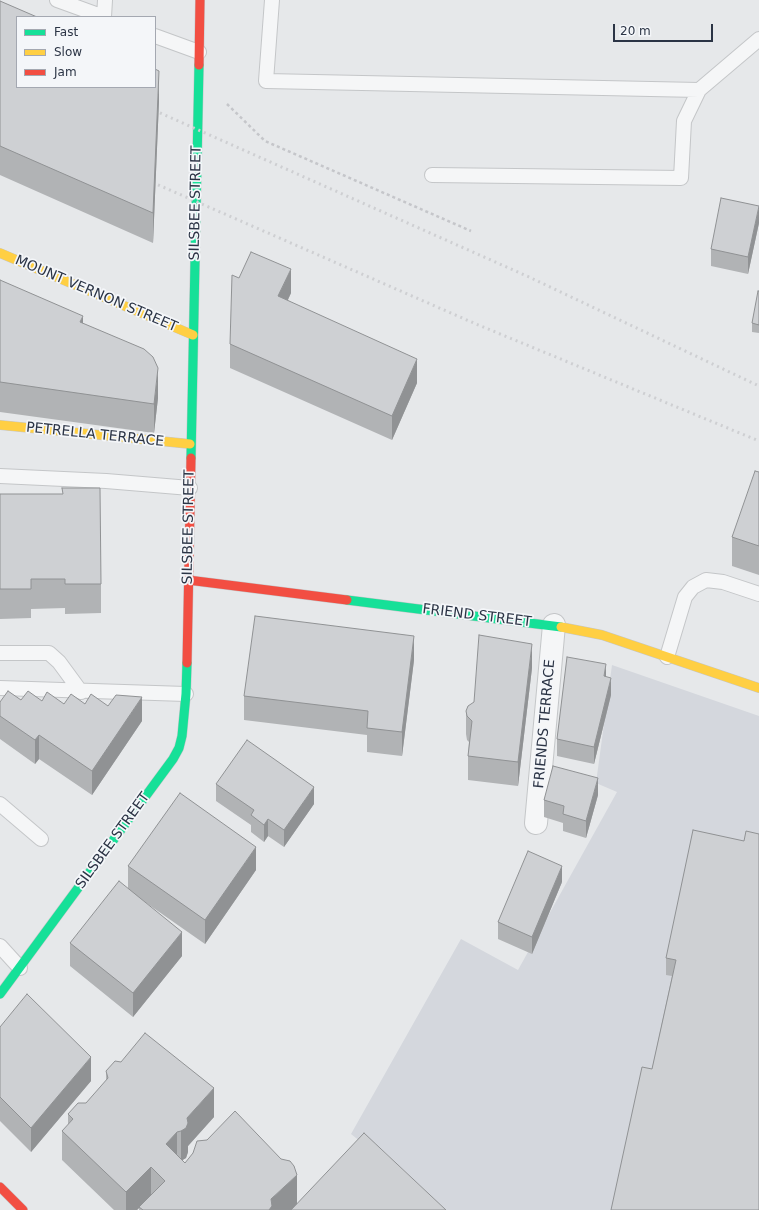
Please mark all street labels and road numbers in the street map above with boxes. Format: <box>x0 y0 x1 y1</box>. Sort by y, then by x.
street label: SILSBEE STREET <box>187 145 205 261</box>
street label: MOUNT VERNON STREET <box>12 252 180 336</box>
street label: PETRELLA TERRACE <box>25 419 165 451</box>
street label: SILSBEE STREET <box>180 469 198 585</box>
street label: FRIEND STREET <box>421 601 533 631</box>
street label: FRIENDS TERRACE <box>531 659 559 789</box>
street label: SILSBEE STREET <box>72 790 154 892</box>

